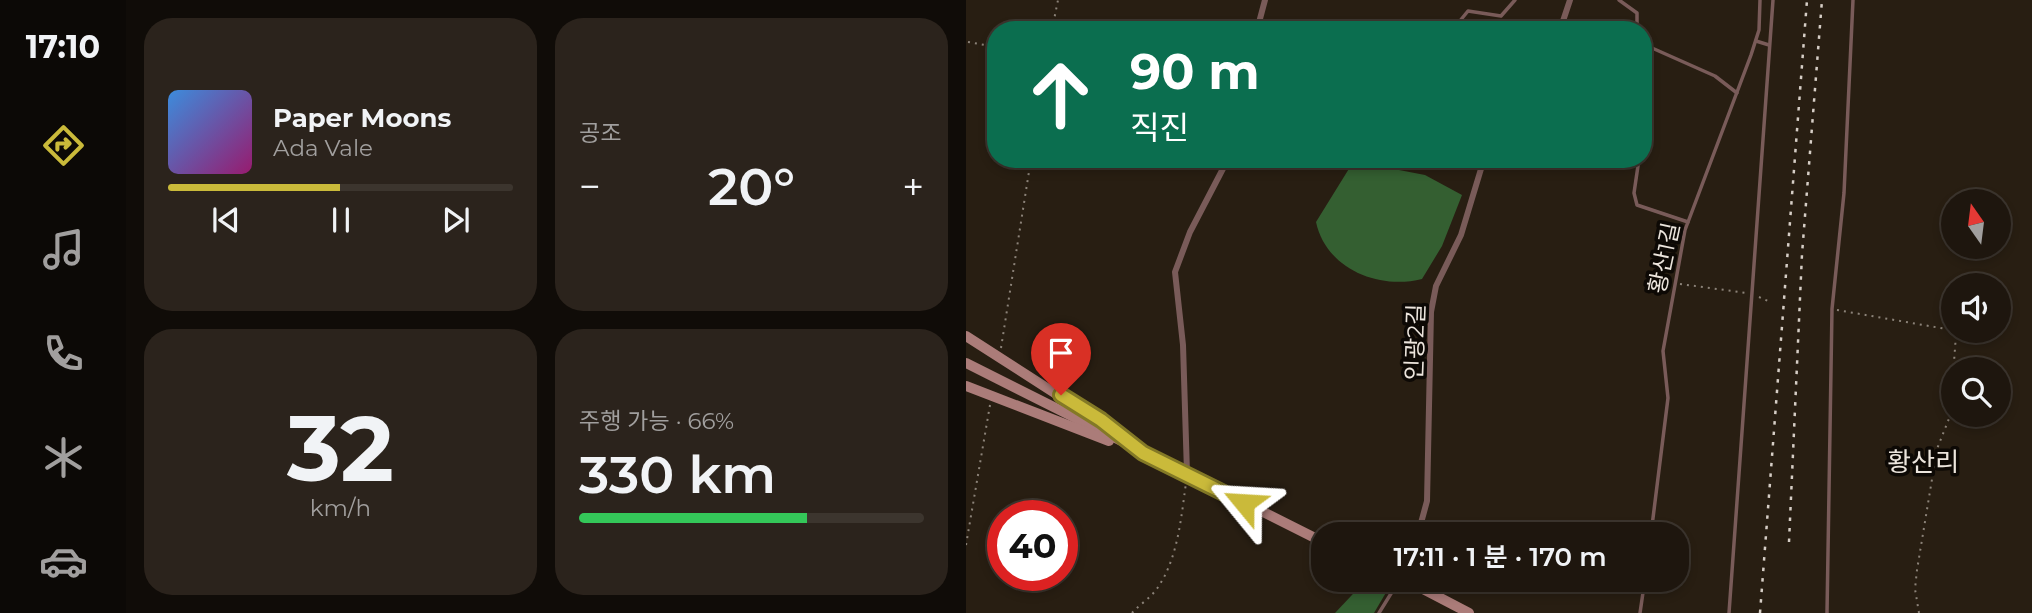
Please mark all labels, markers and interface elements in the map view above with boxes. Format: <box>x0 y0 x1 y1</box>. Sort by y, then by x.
text: 17:10 <box>26 27 100 66</box>
text: 90 m <box>1130 42 1260 101</box>
icon: ahead <box>1015 49 1106 140</box>
text: Paper Moons <box>273 102 451 134</box>
text: 직진 <box>1130 108 1189 147</box>
text: 공조 <box>579 119 621 147</box>
icon: directions <box>39 121 88 170</box>
text: Ada Vale <box>273 134 373 162</box>
text: 20° <box>708 155 795 218</box>
text: − <box>579 163 601 210</box>
text: + <box>902 163 924 210</box>
north arrow <box>1941 189 2011 259</box>
map controls <box>1941 189 2011 427</box>
icon: previous <box>207 201 245 239</box>
icon: pause <box>322 201 360 239</box>
icon: next <box>437 201 475 239</box>
street label: 황산1길 <box>1643 220 1685 296</box>
icon: music <box>39 225 88 274</box>
button: sound <box>1941 273 2011 343</box>
street label: 인광2길 <box>1400 303 1430 381</box>
pin <box>1031 323 1091 395</box>
icon: phone <box>39 329 88 378</box>
icon: arrive <box>1042 334 1080 372</box>
button: search <box>1941 357 2011 427</box>
text: 32 <box>287 393 394 504</box>
text: 주행 가능 · 66% <box>579 407 734 435</box>
icon: climate <box>39 433 88 482</box>
text: 330 km <box>579 443 776 506</box>
district label: 황산리 <box>1887 446 1959 478</box>
position arrow <box>1207 466 1281 540</box>
text: km/h <box>310 494 371 522</box>
speed limit sign: 40 <box>987 500 1078 591</box>
icon: car <box>39 537 88 586</box>
text: 17:11 · 1 분 · 170 m <box>1393 541 1607 573</box>

